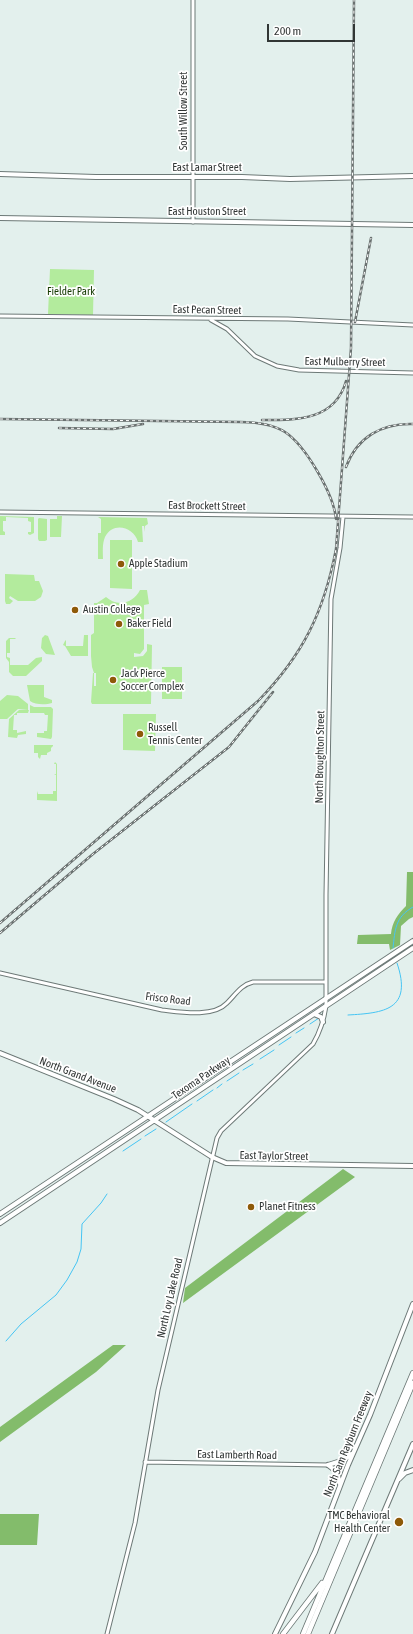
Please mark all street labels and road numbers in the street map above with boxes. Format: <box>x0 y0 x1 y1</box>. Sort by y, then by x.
street label: South Willow Street <box>177 72 191 150</box>
street label: East Lamar Street <box>172 161 242 175</box>
street label: East Houston Street <box>168 205 246 219</box>
street label: East Pecan Street <box>173 303 241 317</box>
street label: East Mulberry Street <box>304 355 386 369</box>
street label: East Brockett Street <box>168 499 246 513</box>
street label: North Broughton Street <box>313 710 327 804</box>
street label: Frisco Road <box>145 990 191 1008</box>
street label: North Grand Avenue <box>38 1054 118 1096</box>
street label: Texoma Parkway <box>169 1054 233 1102</box>
street label: East Taylor Street <box>239 1149 309 1163</box>
street label: North Loy Lake Road <box>154 1257 186 1339</box>
street label: North Sam Rayburn Freeway <box>321 1389 375 1499</box>
street label: East Lamberth Road <box>197 1448 277 1462</box>

